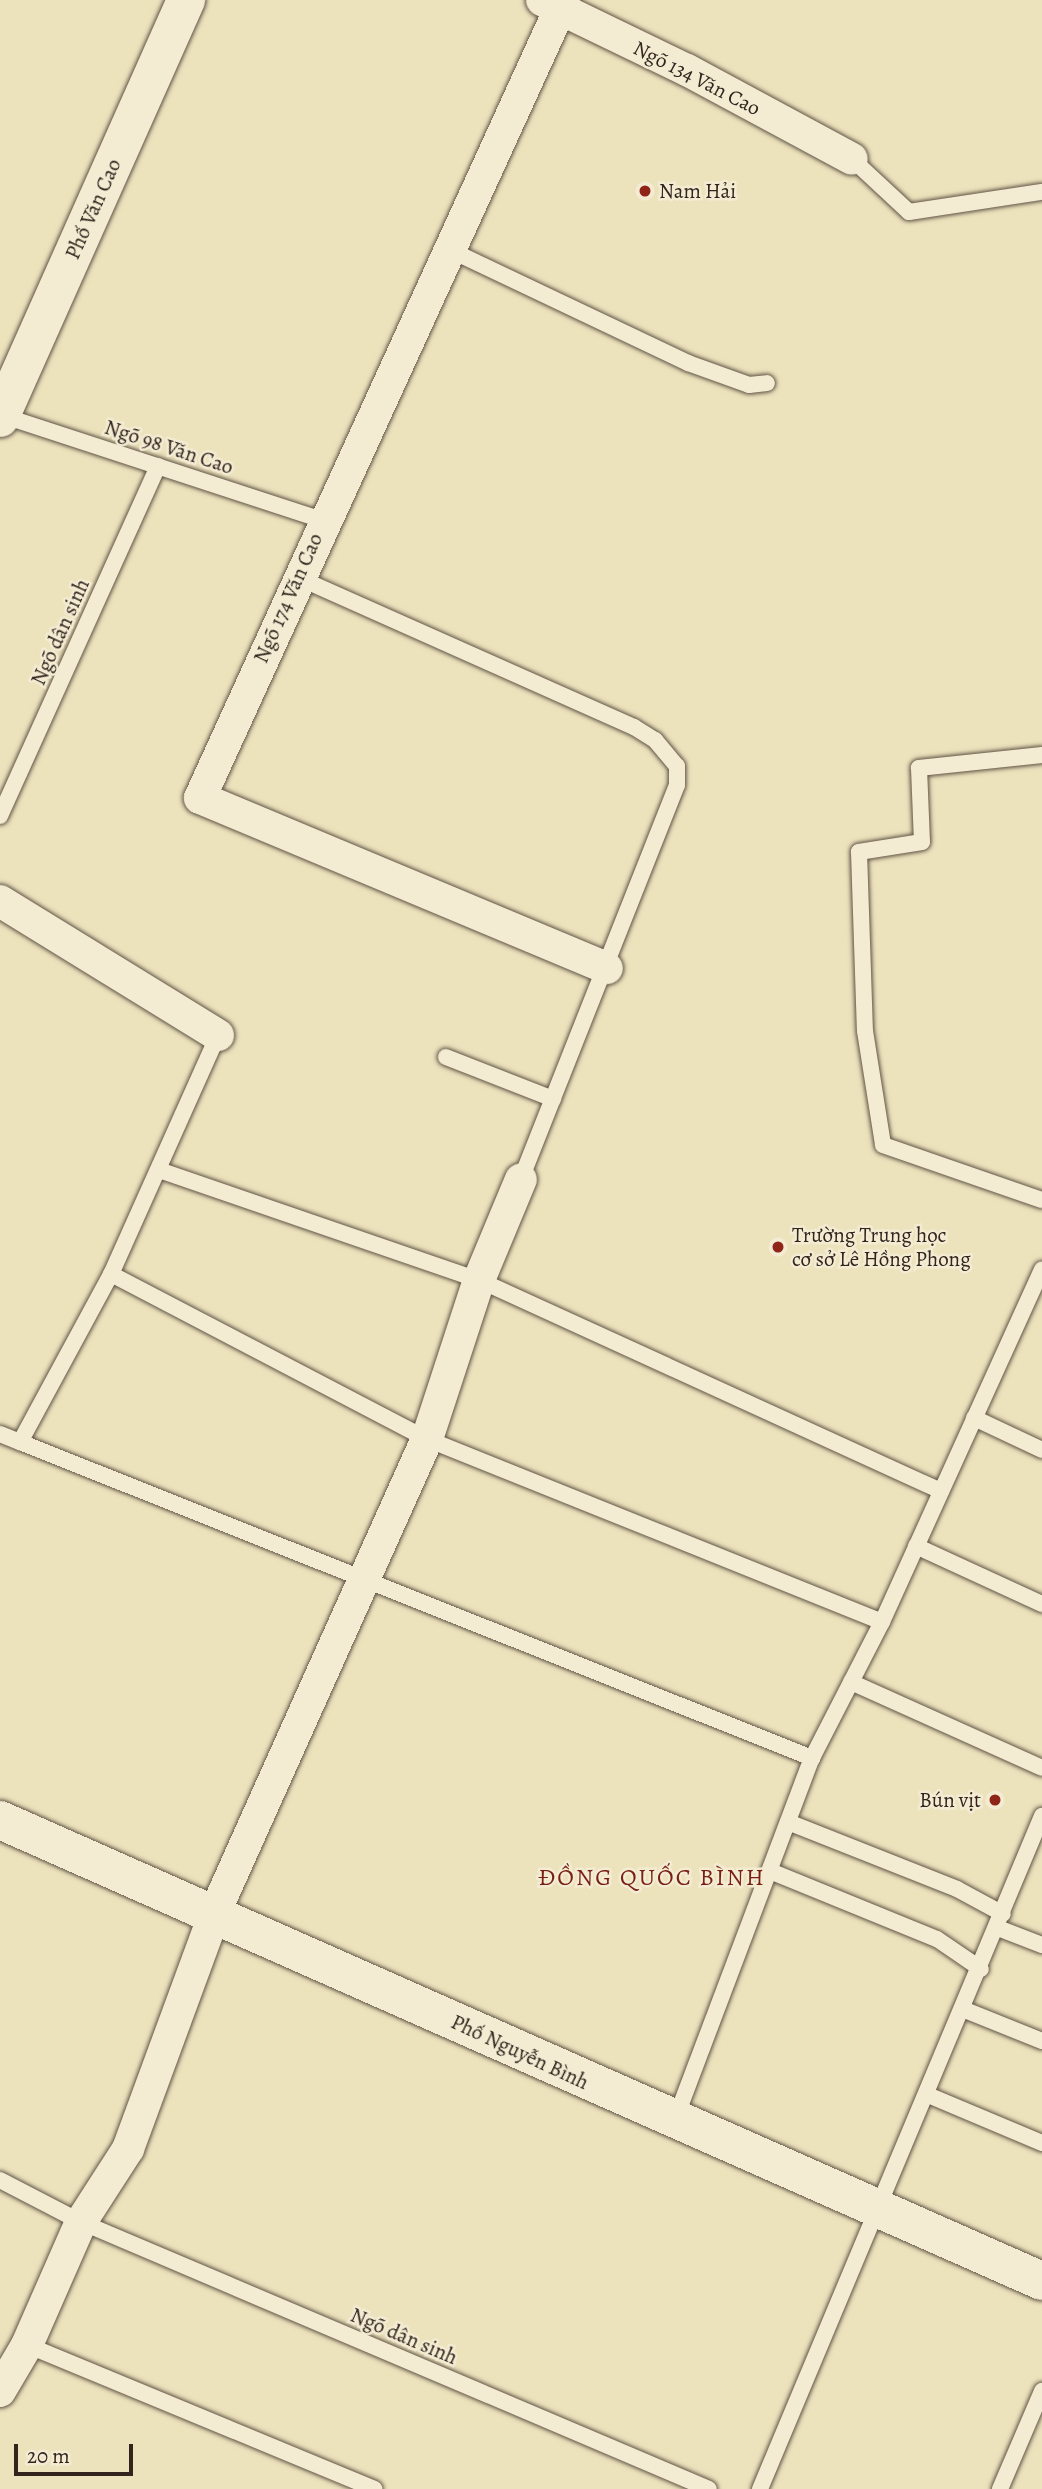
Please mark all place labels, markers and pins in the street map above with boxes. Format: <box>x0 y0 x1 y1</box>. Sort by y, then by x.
place label: Nam Hải <box>659 178 736 204</box>
marker: Nam Hải <box>637 183 653 199</box>
place label: Trường Trung học cơ sở Lê Hồng Phong <box>792 1222 971 1272</box>
marker: Trường Trung học cơ sở Lê Hồng Phong <box>770 1239 786 1255</box>
place label: Bún vịt <box>919 1787 981 1813</box>
marker: Bún vịt <box>987 1792 1003 1808</box>

